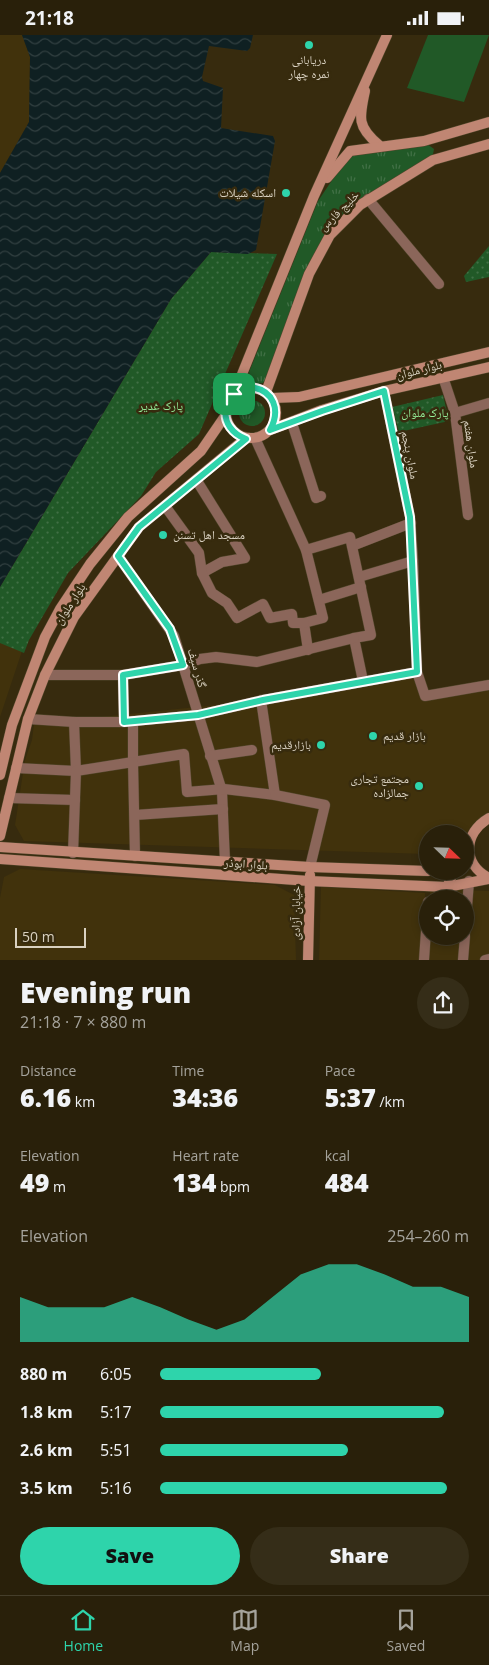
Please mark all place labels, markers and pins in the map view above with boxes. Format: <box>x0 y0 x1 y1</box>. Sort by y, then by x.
marker: دریابانی نمره چهار <box>303 39 315 51</box>
place label: دریابانی نمره چهار <box>288 51 330 82</box>
place label: اسکله شیلات <box>219 184 276 201</box>
marker: اسکله شیلات <box>280 187 292 199</box>
pin <box>213 373 255 415</box>
place label: مسجد اهل تسنن <box>173 526 245 543</box>
marker: مسجد اهل تسنن <box>157 529 169 541</box>
place label: بازار قدیم <box>383 727 426 744</box>
marker: بازار قدیم <box>367 730 379 742</box>
place label: بازارقدیم <box>271 736 311 753</box>
marker: بازارقدیم <box>315 739 327 751</box>
place label: مجتمع تجاری جمالزاده <box>350 770 409 801</box>
marker: مجتمع تجاری جمالزاده <box>413 780 425 792</box>

